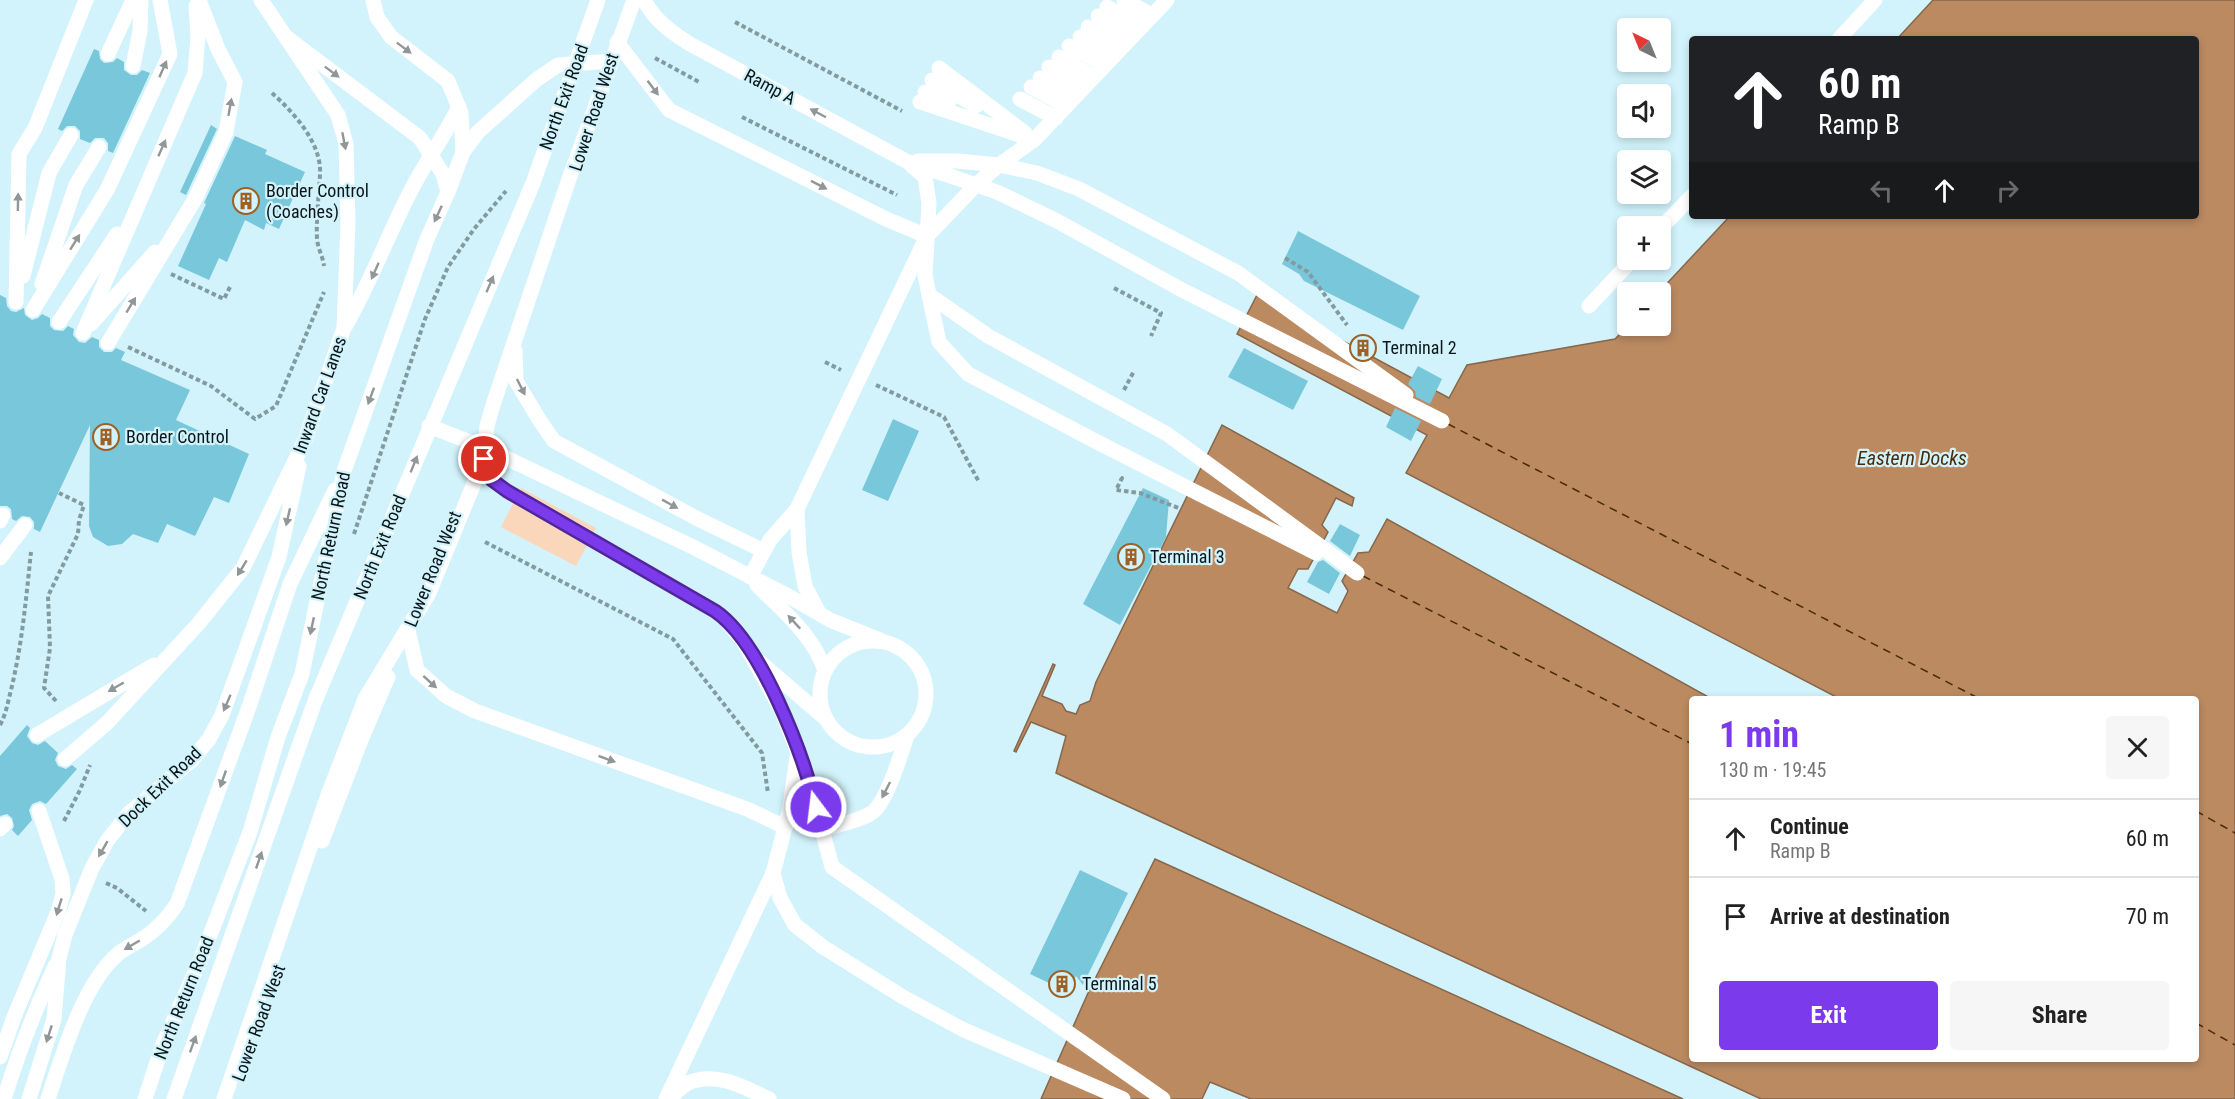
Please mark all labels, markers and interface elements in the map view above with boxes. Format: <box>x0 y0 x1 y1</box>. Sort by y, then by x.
north arrow <box>1617 18 1671 72</box>
map controls <box>1617 18 1671 336</box>
one-way arrow <box>396 41 412 54</box>
street label: North Exit Road <box>535 41 592 152</box>
street label: Lower Road West <box>565 50 623 174</box>
text: 60 m <box>1818 59 1901 108</box>
one-way arrow <box>159 60 168 77</box>
icon: ahead <box>1719 60 1797 138</box>
street label: Ramp A <box>741 64 800 109</box>
one-way arrow <box>325 65 340 77</box>
one-way arrow <box>646 81 658 96</box>
button: sound <box>1617 84 1671 138</box>
one-way arrow <box>226 97 235 116</box>
one-way arrow <box>809 108 826 118</box>
text: Ramp B <box>1818 109 1900 141</box>
one-way arrow <box>340 132 349 151</box>
one-way arrow <box>157 139 167 157</box>
button: layers <box>1617 150 1671 204</box>
icon: left <box>1865 174 1898 207</box>
icon: ahead <box>1928 174 1961 207</box>
icon: right <box>1991 174 2024 207</box>
place label: Border Control (Coaches) <box>266 180 369 223</box>
one-way arrow <box>810 181 827 190</box>
building icon: Border Control (Coaches) <box>231 186 261 216</box>
one-way arrow <box>13 192 23 211</box>
one-way arrow <box>434 205 443 222</box>
button: + <box>1617 216 1671 270</box>
one-way arrow <box>69 234 80 250</box>
one-way arrow <box>370 262 379 279</box>
one-way arrow <box>486 275 495 293</box>
button: − <box>1617 282 1671 336</box>
one-way arrow <box>126 296 136 313</box>
street label: Inward Car Lanes <box>289 333 350 456</box>
building icon: Terminal 2 <box>1348 333 1378 363</box>
place label: Terminal 2 <box>1382 337 1457 358</box>
one-way arrow <box>516 379 526 396</box>
one-way arrow <box>365 388 375 406</box>
building icon: Border Control <box>91 422 121 452</box>
place label: Border Control <box>126 426 229 447</box>
pin <box>458 433 509 484</box>
icon: arrive <box>467 442 500 475</box>
water label: Eastern Docks <box>1857 446 1967 470</box>
one-way arrow <box>409 454 419 472</box>
street label: North Return Road <box>307 470 354 602</box>
street label: North Exit Road <box>349 491 410 602</box>
one-way arrow <box>662 499 679 509</box>
one-way arrow <box>282 508 292 527</box>
street label: Lower Road West <box>400 508 465 630</box>
building icon: Terminal 3 <box>1116 542 1146 572</box>
place label: Terminal 3 <box>1150 546 1225 567</box>
one-way arrow <box>237 560 248 576</box>
one-way arrow <box>788 615 801 630</box>
one-way arrow <box>307 616 316 635</box>
one-way arrow <box>422 675 437 688</box>
one-way arrow <box>108 681 125 691</box>
one-way arrow <box>222 694 232 712</box>
text: 1 min <box>1719 714 1799 756</box>
button: close <box>2106 716 2169 779</box>
street label: Dock Exit Road <box>114 742 205 831</box>
one-way arrow <box>599 754 617 764</box>
text: 130 m · 19:45 <box>1719 758 1826 782</box>
one-way arrow <box>218 770 228 788</box>
position arrow <box>784 775 848 839</box>
one-way arrow <box>881 781 891 799</box>
text: Continue <box>1770 814 1849 839</box>
icon: ahead <box>1719 822 1752 855</box>
text: 60 m <box>2126 826 2169 851</box>
text: Ramp B <box>1770 839 1831 863</box>
one-way arrow <box>97 841 108 857</box>
one-way arrow <box>254 851 264 869</box>
one-way arrow <box>54 898 63 916</box>
icon: arrive <box>1719 900 1752 933</box>
text: Arrive at destination <box>1770 904 1950 929</box>
text: 70 m <box>2126 904 2169 929</box>
street label: North Return Road <box>149 933 218 1062</box>
one-way arrow <box>123 940 140 950</box>
street label: Lower Road West <box>228 961 289 1084</box>
building icon: Terminal 5 <box>1047 969 1077 999</box>
place label: Terminal 5 <box>1082 973 1157 994</box>
button: Exit <box>1719 981 1938 1050</box>
button: Share <box>1950 981 2169 1050</box>
one-way arrow <box>44 1025 54 1043</box>
one-way arrow <box>189 1035 199 1053</box>

